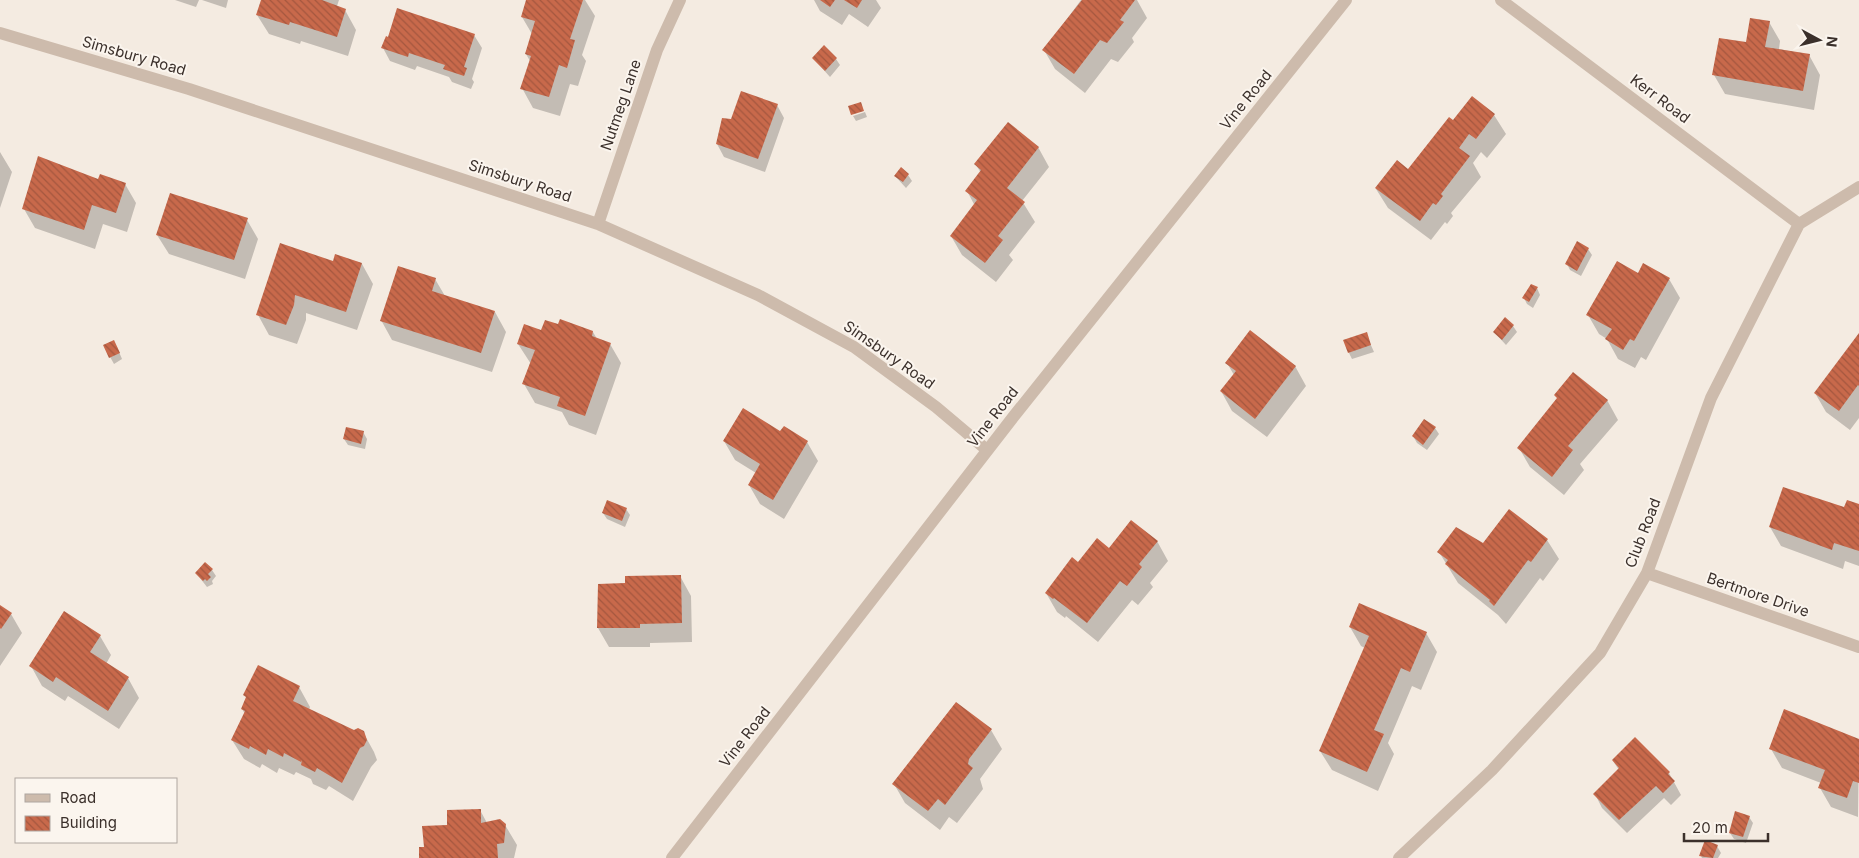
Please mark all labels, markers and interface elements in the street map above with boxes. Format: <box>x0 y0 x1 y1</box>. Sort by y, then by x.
north arrow <box>1794 15 1844 65</box>
street label: Simsbury Road <box>80 32 188 79</box>
text: N <box>1823 35 1841 48</box>
street label: Nutmeg Lane <box>596 57 645 153</box>
street label: Vine Road <box>1216 66 1276 134</box>
street label: Kerr Road <box>1627 70 1694 127</box>
street label: Simsbury Road <box>466 155 574 206</box>
street label: Simsbury Road <box>840 316 939 393</box>
street label: Vine Road <box>963 382 1022 451</box>
street label: Club Road <box>1621 495 1664 570</box>
street label: Bertmore Drive <box>1704 568 1812 621</box>
street label: Vine Road <box>715 702 774 771</box>
legend <box>15 778 178 843</box>
text: Road <box>60 788 96 807</box>
scale bar <box>1684 810 1768 842</box>
text: Building <box>60 813 117 832</box>
text: 20 m <box>1692 818 1728 837</box>

